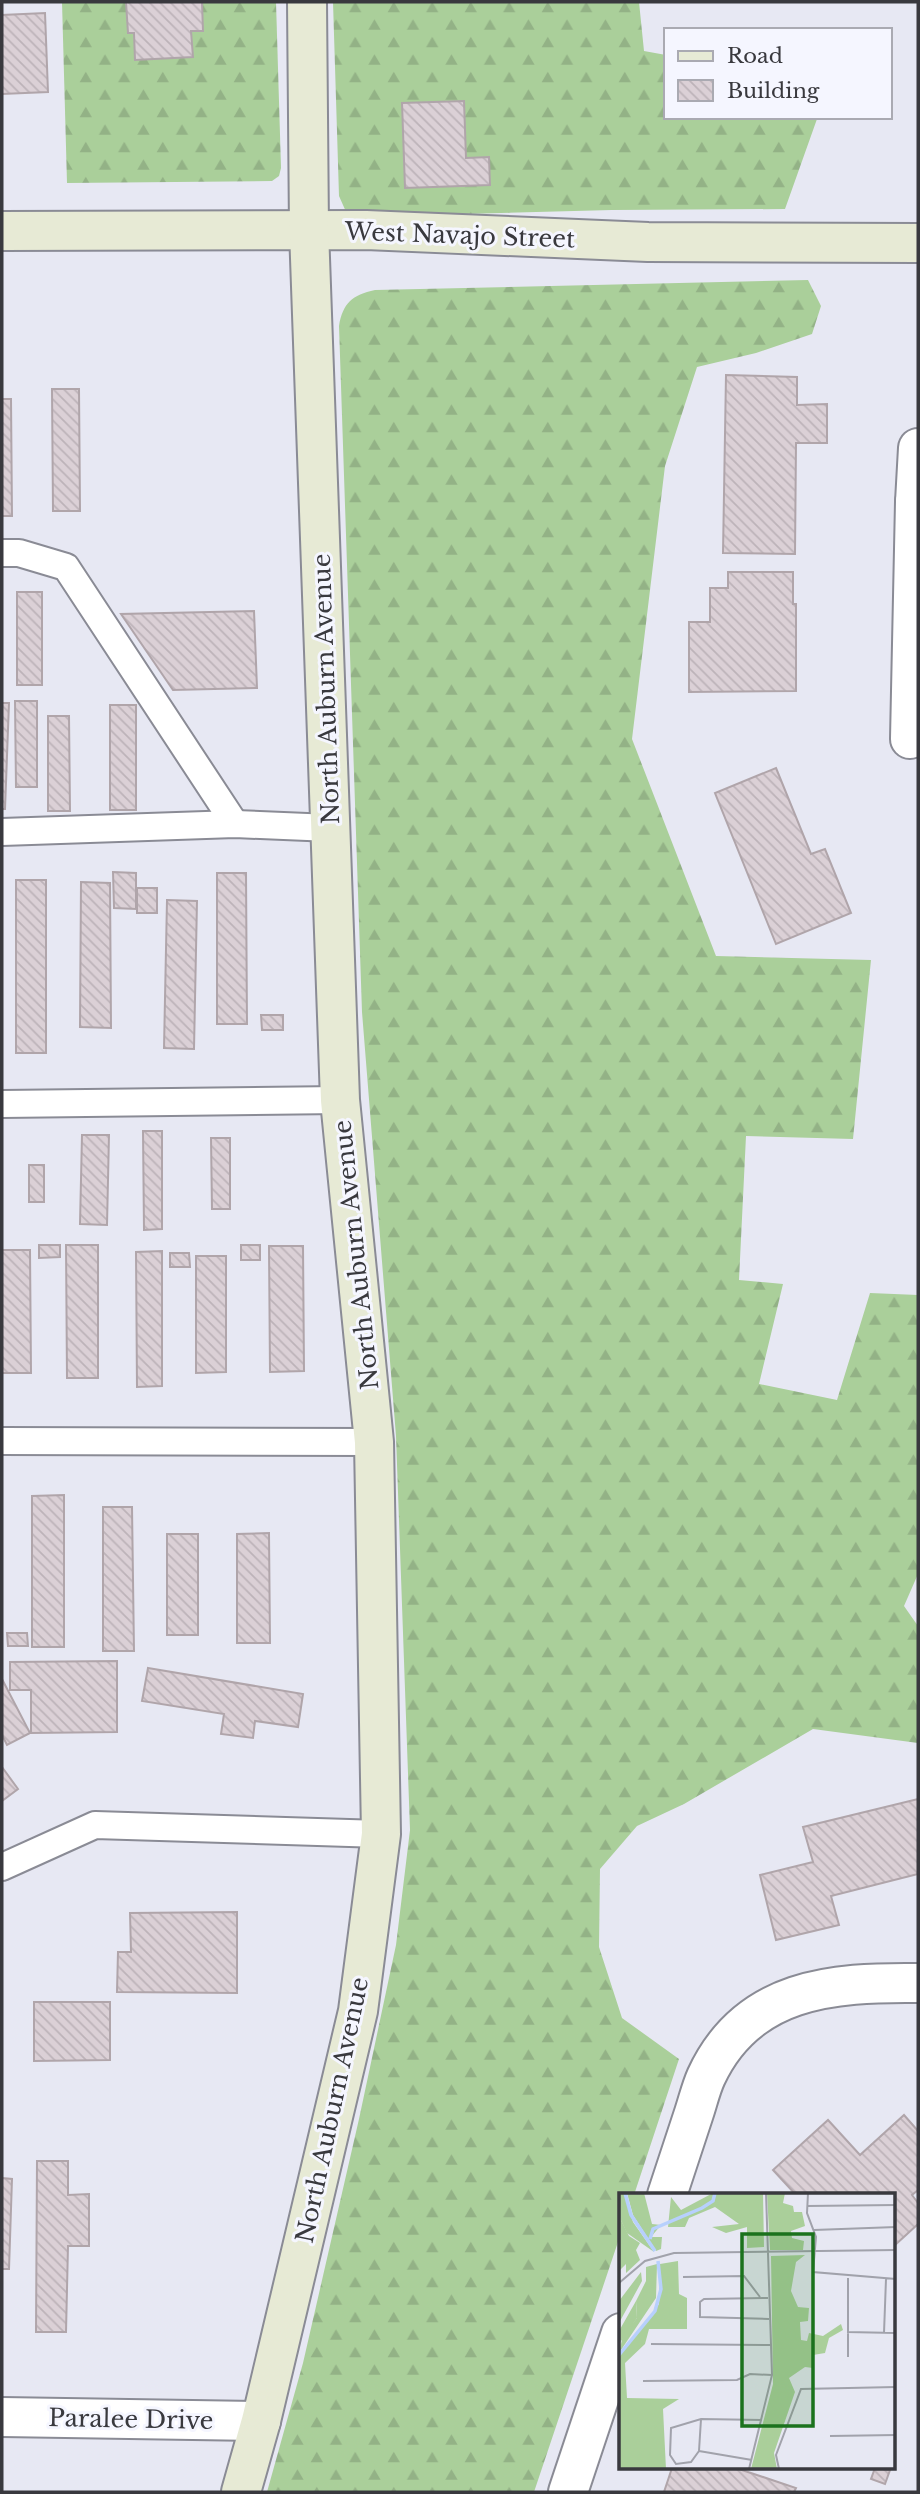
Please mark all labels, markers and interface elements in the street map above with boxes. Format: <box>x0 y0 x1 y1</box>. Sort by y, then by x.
legend <box>664 28 892 119</box>
text: Road <box>727 43 783 69</box>
text: Building <box>727 78 820 104</box>
street label: West Navajo Street <box>343 216 576 254</box>
street label: North Auburn Avenue <box>307 553 345 825</box>
street label: North Auburn Avenue <box>327 1119 385 1391</box>
street label: North Auburn Avenue <box>290 1974 374 2246</box>
inset map <box>619 2193 895 2470</box>
street label: Paralee Drive <box>48 2403 214 2435</box>

